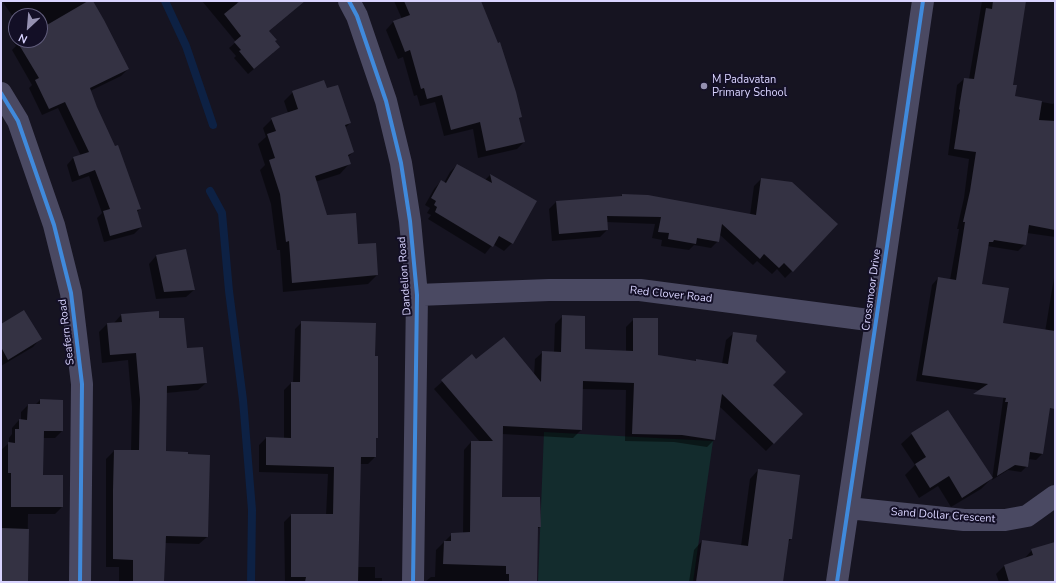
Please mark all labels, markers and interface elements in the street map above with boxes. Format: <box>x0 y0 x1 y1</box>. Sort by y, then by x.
north arrow <box>8 8 48 48</box>
text: N <box>16 30 30 47</box>
place label: M Padavatan Primary School <box>712 73 787 99</box>
marker: M Padavatan Primary School <box>699 81 709 91</box>
street label: Dandelion Road <box>396 236 414 316</box>
street label: Crossmoor Drive <box>860 248 884 332</box>
street label: Red Clover Road <box>629 284 713 306</box>
street label: Seafern Road <box>56 298 78 366</box>
street label: Sand Dollar Crescent <box>890 506 996 526</box>

